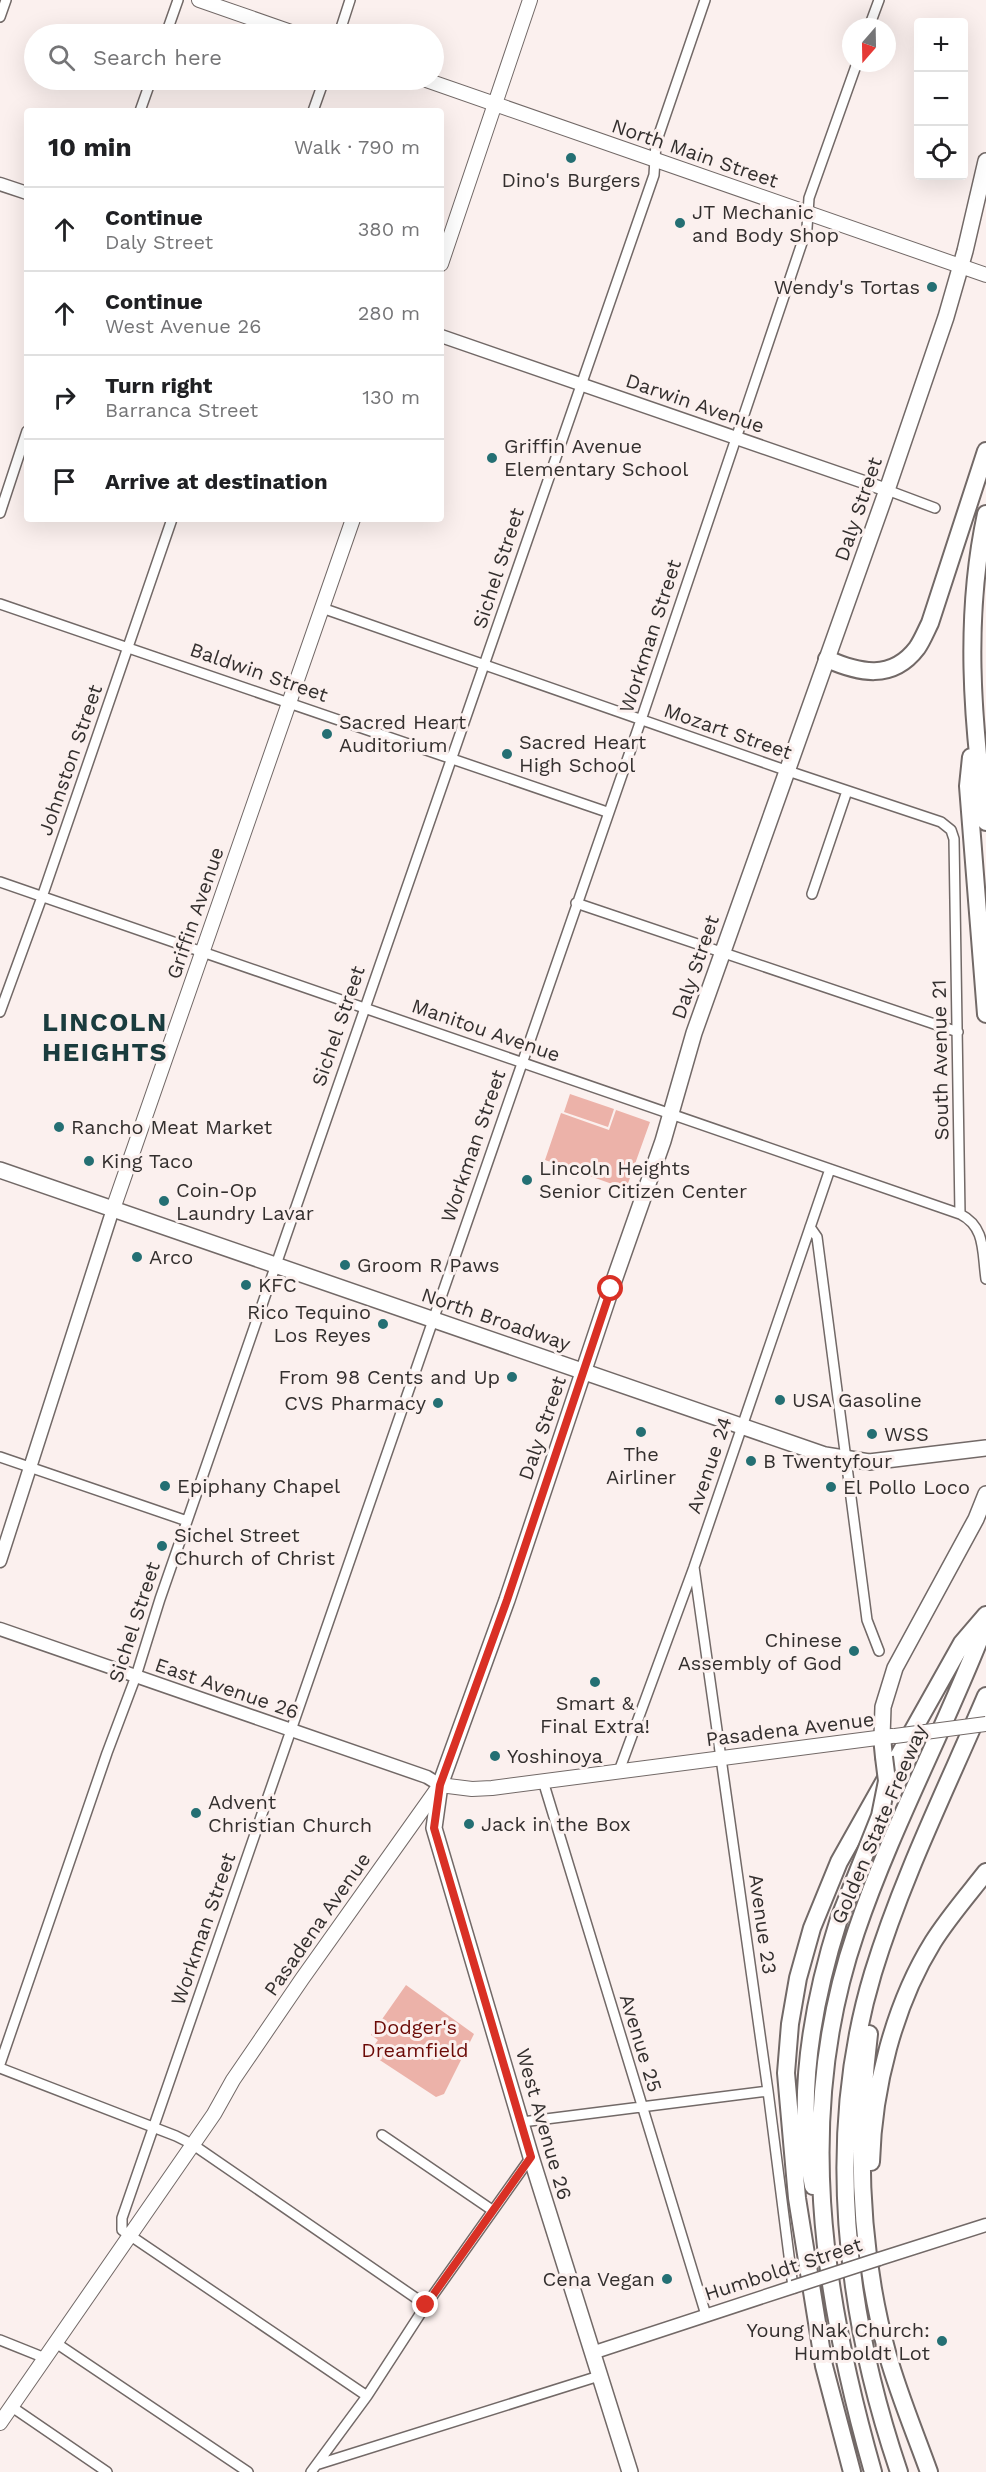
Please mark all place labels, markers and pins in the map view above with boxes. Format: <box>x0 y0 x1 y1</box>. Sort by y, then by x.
marker: Dino's Burgers <box>564 151 578 165</box>
place label: Dino's Burgers <box>502 168 640 192</box>
place label: JT Mechanic and Body Shop <box>692 200 839 247</box>
marker: JT Mechanic and Body Shop <box>673 216 687 230</box>
place label: Wendy's Tortas <box>774 275 920 299</box>
marker: Wendy's Tortas <box>925 280 939 294</box>
place label: Griffin Avenue Elementary School <box>504 434 688 481</box>
marker: Griffin Avenue Elementary School <box>485 451 499 465</box>
place label: Sacred Heart Auditorium <box>339 710 467 757</box>
marker: Sacred Heart Auditorium <box>320 727 334 741</box>
place label: Sacred Heart High School <box>519 730 647 777</box>
marker: Sacred Heart High School <box>500 747 514 761</box>
place label: Rancho Meat Market <box>71 1115 273 1139</box>
marker: Rancho Meat Market <box>52 1120 66 1134</box>
place label: King Taco <box>101 1149 193 1173</box>
marker: King Taco <box>82 1154 96 1168</box>
place label: Lincoln Heights Senior Citizen Center <box>539 1156 747 1203</box>
marker: Lincoln Heights Senior Citizen Center <box>520 1173 534 1187</box>
place label: Coin-Op Laundry Lavar <box>176 1178 314 1225</box>
marker: Coin-Op Laundry Lavar <box>157 1194 171 1208</box>
place label: Arco <box>149 1245 193 1269</box>
marker: Arco <box>130 1250 144 1264</box>
place label: Groom R Paws <box>357 1253 500 1277</box>
marker: Groom R Paws <box>338 1258 352 1272</box>
place label: KFC <box>258 1273 297 1297</box>
marker: KFC <box>239 1278 253 1292</box>
place label: Rico Tequino Los Reyes <box>247 1300 371 1347</box>
marker: Rico Tequino Los Reyes <box>376 1317 390 1331</box>
place label: From 98 Cents and Up <box>279 1365 500 1389</box>
marker: From 98 Cents and Up <box>505 1370 519 1384</box>
place label: USA Gasoline <box>792 1388 922 1412</box>
place label: CVS Pharmacy <box>284 1391 427 1415</box>
marker: USA Gasoline <box>773 1393 787 1407</box>
marker: CVS Pharmacy <box>431 1396 445 1410</box>
place label: WSS <box>884 1422 929 1446</box>
marker: The Airliner <box>634 1425 648 1439</box>
marker: WSS <box>865 1427 879 1441</box>
place label: The Airliner <box>606 1442 676 1489</box>
place label: B Twentyfour <box>763 1449 892 1473</box>
marker: B Twentyfour <box>744 1454 758 1468</box>
place label: Epiphany Chapel <box>177 1474 340 1498</box>
place label: El Pollo Loco <box>843 1475 970 1499</box>
marker: Epiphany Chapel <box>158 1479 172 1493</box>
marker: El Pollo Loco <box>824 1480 838 1494</box>
place label: Sichel Street Church of Christ <box>174 1523 335 1570</box>
marker: Sichel Street Church of Christ <box>155 1539 169 1553</box>
place label: Chinese Assembly of God <box>678 1628 842 1675</box>
marker: Chinese Assembly of God <box>847 1644 861 1658</box>
marker: Smart & Final Extra! <box>588 1675 602 1689</box>
place label: Smart & Final Extra! <box>540 1691 650 1738</box>
place label: Yoshinoya <box>507 1744 603 1768</box>
marker: Yoshinoya <box>488 1749 502 1763</box>
place label: Advent Christian Church <box>208 1790 372 1837</box>
marker: Advent Christian Church <box>189 1806 203 1820</box>
place label: Jack in the Box <box>481 1812 631 1836</box>
marker: Jack in the Box <box>462 1817 476 1831</box>
place label: Cena Vegan <box>542 2267 655 2291</box>
marker: Cena Vegan <box>660 2272 674 2286</box>
place label: Young Nak Church: Humboldt Lot <box>746 2318 931 2365</box>
marker: Young Nak Church: Humboldt Lot <box>935 2334 949 2348</box>

